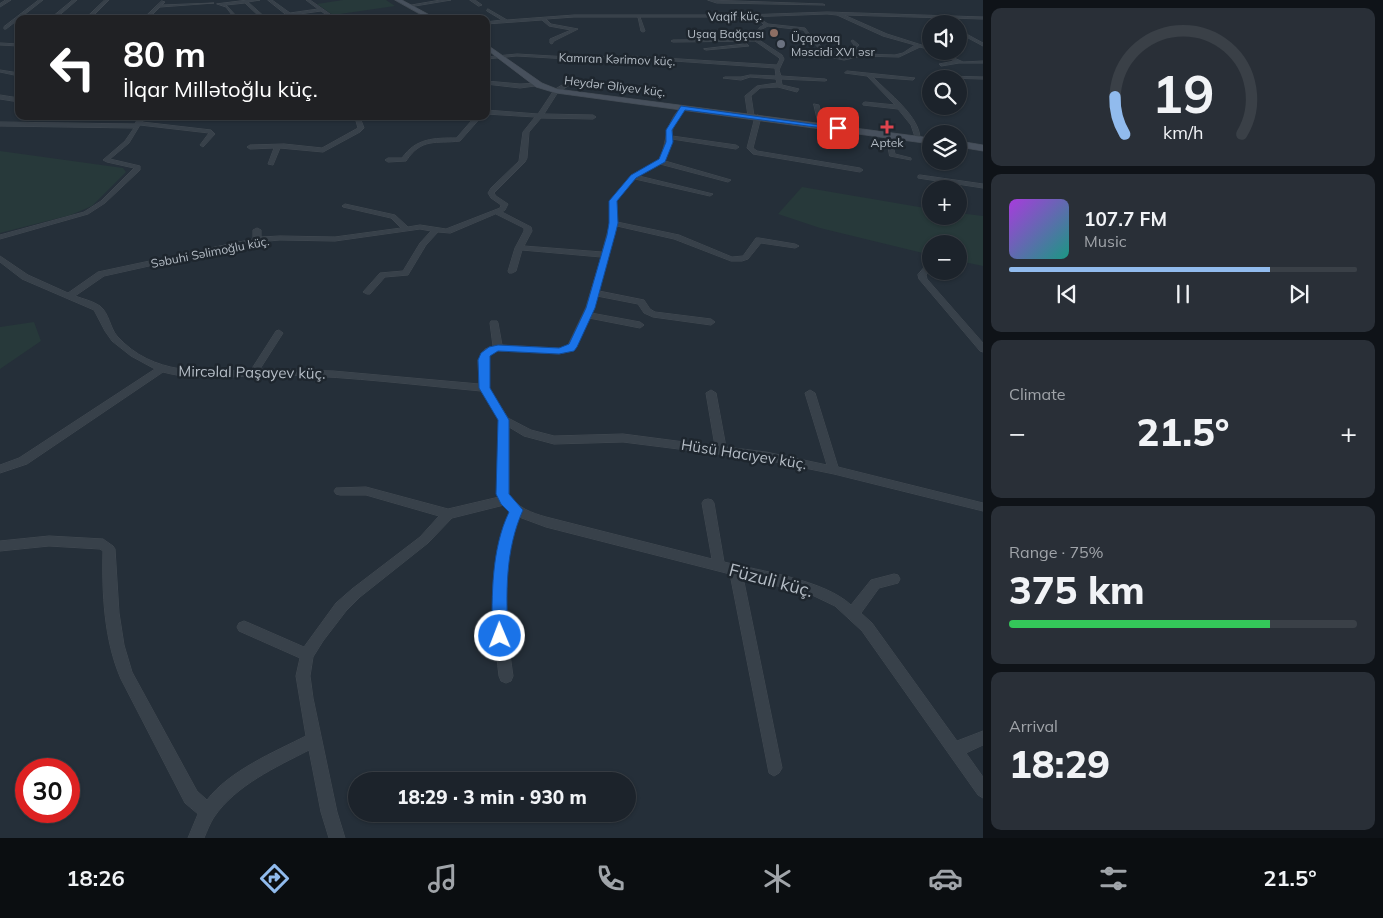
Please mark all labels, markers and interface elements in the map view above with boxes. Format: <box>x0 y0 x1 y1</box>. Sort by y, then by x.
street label: Vaqif küç. <box>708 8 762 24</box>
map controls <box>922 15 967 280</box>
button: sound <box>922 15 967 60</box>
place label: Uşaq Bağçası <box>687 26 764 41</box>
marker: Uşaq Bağçası <box>768 27 780 39</box>
place label: Üçqovaq Məscidi XVI əsr <box>791 30 876 59</box>
text: 80 m <box>123 32 206 76</box>
icon: left <box>40 35 105 100</box>
marker: Üçqovaq Məscidi XVI əsr <box>775 38 787 50</box>
street label: Kamran Kərimov küç. <box>558 49 676 69</box>
text: 19 <box>1152 61 1214 126</box>
button: search <box>922 70 967 115</box>
street label: Heydər Əliyev küç. <box>563 72 667 100</box>
text: İlqar Millətoğlu küç. <box>123 75 318 103</box>
pin <box>817 107 859 149</box>
icon: arrive <box>824 114 852 142</box>
marker: Aptek <box>881 121 893 133</box>
text: km/h <box>1163 121 1203 143</box>
button: layers <box>922 125 967 170</box>
place label: Aptek <box>871 135 904 150</box>
button: + <box>922 180 967 225</box>
text: 107.7 FM <box>1084 207 1167 231</box>
text: Music <box>1084 231 1127 251</box>
street label: Səbuhi Səlimoğlu küç. <box>150 233 270 271</box>
button: − <box>922 235 967 280</box>
icon: previous <box>1053 280 1081 308</box>
icon: pause <box>1169 280 1197 308</box>
icon: next <box>1285 280 1313 308</box>
street label: Mircəlal Paşayev küç. <box>178 361 326 383</box>
text: Climate <box>1009 384 1065 404</box>
text: 21.5° <box>1137 408 1229 456</box>
text: − <box>1009 415 1026 450</box>
text: + <box>1340 415 1357 450</box>
street label: Hüsü Hacıyev küç. <box>680 435 808 473</box>
text: Range · 75% <box>1009 542 1104 562</box>
street label: Füzuli küç. <box>726 558 816 602</box>
text: 375 km <box>1009 566 1145 614</box>
position arrow <box>473 609 525 661</box>
text: Arrival <box>1009 716 1058 736</box>
text: 18:29 <box>1009 740 1110 788</box>
speed limit sign: 30 <box>15 758 80 823</box>
text: 18:29 · 3 min · 930 m <box>397 785 587 809</box>
icon: directions <box>257 861 292 896</box>
icon: music <box>425 861 460 896</box>
icon: phone <box>593 861 628 896</box>
icon: climate <box>760 861 795 896</box>
icon: car <box>928 861 963 896</box>
icon: filters <box>1096 861 1131 896</box>
text: 18:26 <box>66 864 125 892</box>
text: 21.5° <box>1263 864 1317 892</box>

